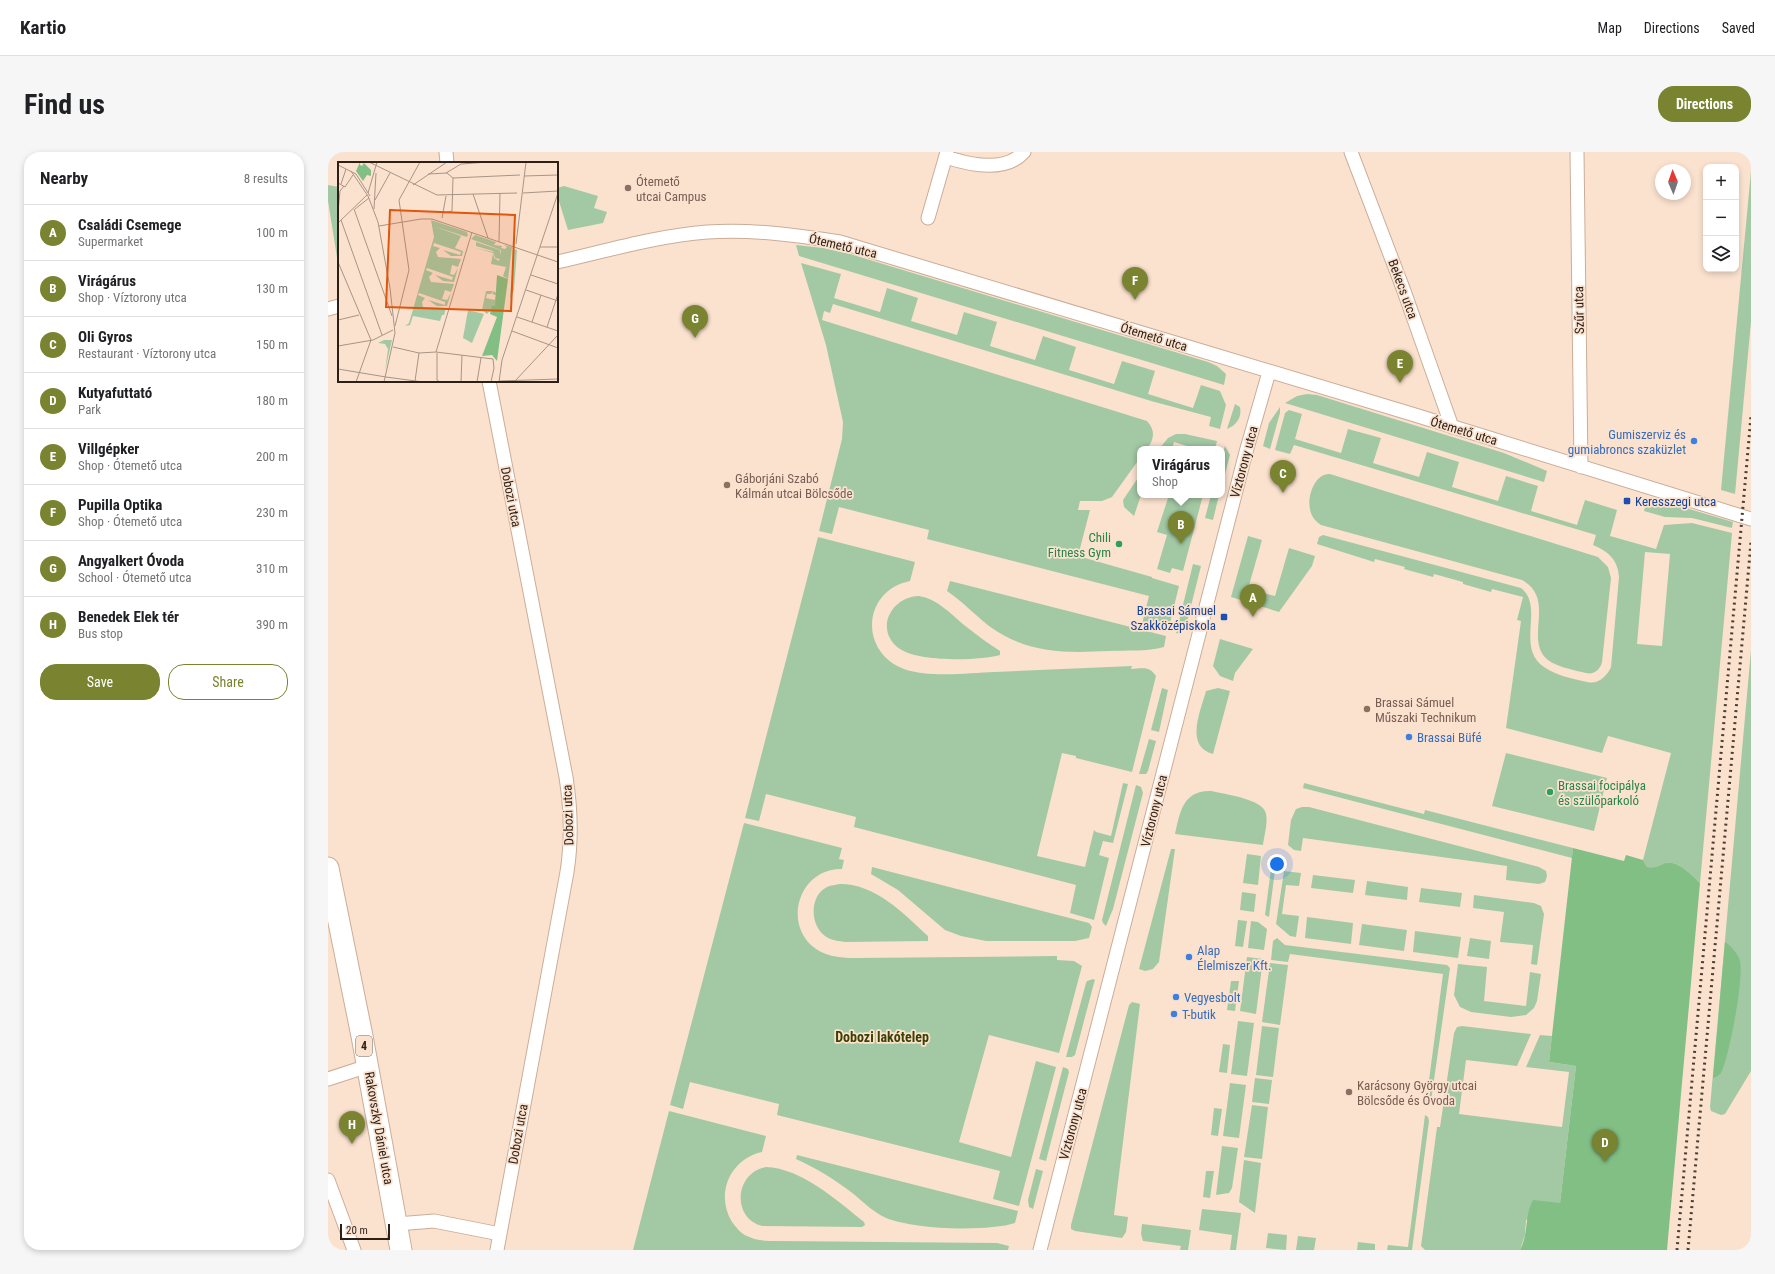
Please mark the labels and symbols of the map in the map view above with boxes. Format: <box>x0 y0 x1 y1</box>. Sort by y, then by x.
inset map <box>338 162 558 382</box>
north arrow <box>1655 164 1691 200</box>
place label: Ótemető utcai Campus <box>636 174 706 204</box>
marker: Ótemető utcai Campus <box>623 183 633 193</box>
street label: Ótemető utca <box>808 231 878 261</box>
street label: Bekecs utca <box>1385 257 1421 321</box>
pin: F <box>1122 267 1148 300</box>
street label: Szűr utca <box>1571 286 1587 334</box>
pin: G <box>682 305 708 338</box>
street label: Ótemető utca <box>1119 320 1189 354</box>
pin: E <box>1387 350 1413 383</box>
street label: Ótemető utca <box>1429 414 1499 448</box>
street label: Víztorony utca <box>1227 424 1261 500</box>
place label: Gumiszerviz és gumiabroncs szaküzlet <box>1568 427 1686 457</box>
marker: Gumiszerviz és gumiabroncs szaküzlet <box>1689 436 1699 446</box>
pin: C <box>1270 460 1296 493</box>
street label: Dobozi utca <box>498 466 524 528</box>
place label: Gáborjáni Szabó Kálmán utcai Bölcsőde <box>735 471 853 501</box>
marker: Gáborjáni Szabó Kálmán utcai Bölcsőde <box>722 480 732 490</box>
place label: Keresszegi utca <box>1635 494 1716 509</box>
marker: Keresszegi utca <box>1622 496 1632 506</box>
pin: B <box>1168 511 1194 544</box>
place label: Chili Fitness Gym <box>1048 530 1111 560</box>
marker: Chili Fitness Gym <box>1114 539 1124 549</box>
pin: A <box>1240 584 1266 617</box>
place label: Brassai Sámuel Szakközépiskola <box>1131 603 1216 633</box>
marker: Brassai Sámuel Szakközépiskola <box>1219 612 1229 622</box>
place label: Brassai Sámuel Műszaki Technikum <box>1375 695 1476 725</box>
marker: Brassai Sámuel Műszaki Technikum <box>1362 704 1372 714</box>
place label: Brassai Büfé <box>1417 730 1482 745</box>
marker: Brassai Büfé <box>1404 732 1414 742</box>
street label: Víztorony utca <box>1138 773 1170 849</box>
place label: Brassai focipálya és szülőparkoló <box>1558 778 1646 808</box>
street label: Dobozi utca <box>559 784 577 846</box>
marker: Brassai focipálya és szülőparkoló <box>1545 787 1555 797</box>
your location <box>1267 854 1287 874</box>
place label: Alap Élelmiszer Kft. <box>1197 943 1271 973</box>
marker: Alap Élelmiszer Kft. <box>1184 952 1194 962</box>
place label: Vegyesbolt <box>1184 990 1241 1005</box>
marker: Vegyesbolt <box>1171 992 1181 1002</box>
place label: T-butik <box>1182 1007 1216 1022</box>
marker: T-butik <box>1169 1009 1179 1019</box>
district label: Dobozi lakótelep <box>835 1029 929 1045</box>
road number: 4 <box>356 1036 372 1056</box>
street label: Rakovszky Dániel utca <box>362 1070 396 1186</box>
place label: Karácsony György utcai Bölcsőde és Óvoda <box>1357 1078 1477 1108</box>
street label: Víztorony utca <box>1056 1086 1090 1162</box>
marker: Karácsony György utcai Bölcsőde és Óvoda <box>1344 1087 1354 1097</box>
street label: Dobozi utca <box>505 1103 531 1165</box>
pin: H <box>339 1111 365 1144</box>
pin: D <box>1592 1129 1618 1162</box>
scale bar <box>340 1222 390 1241</box>

